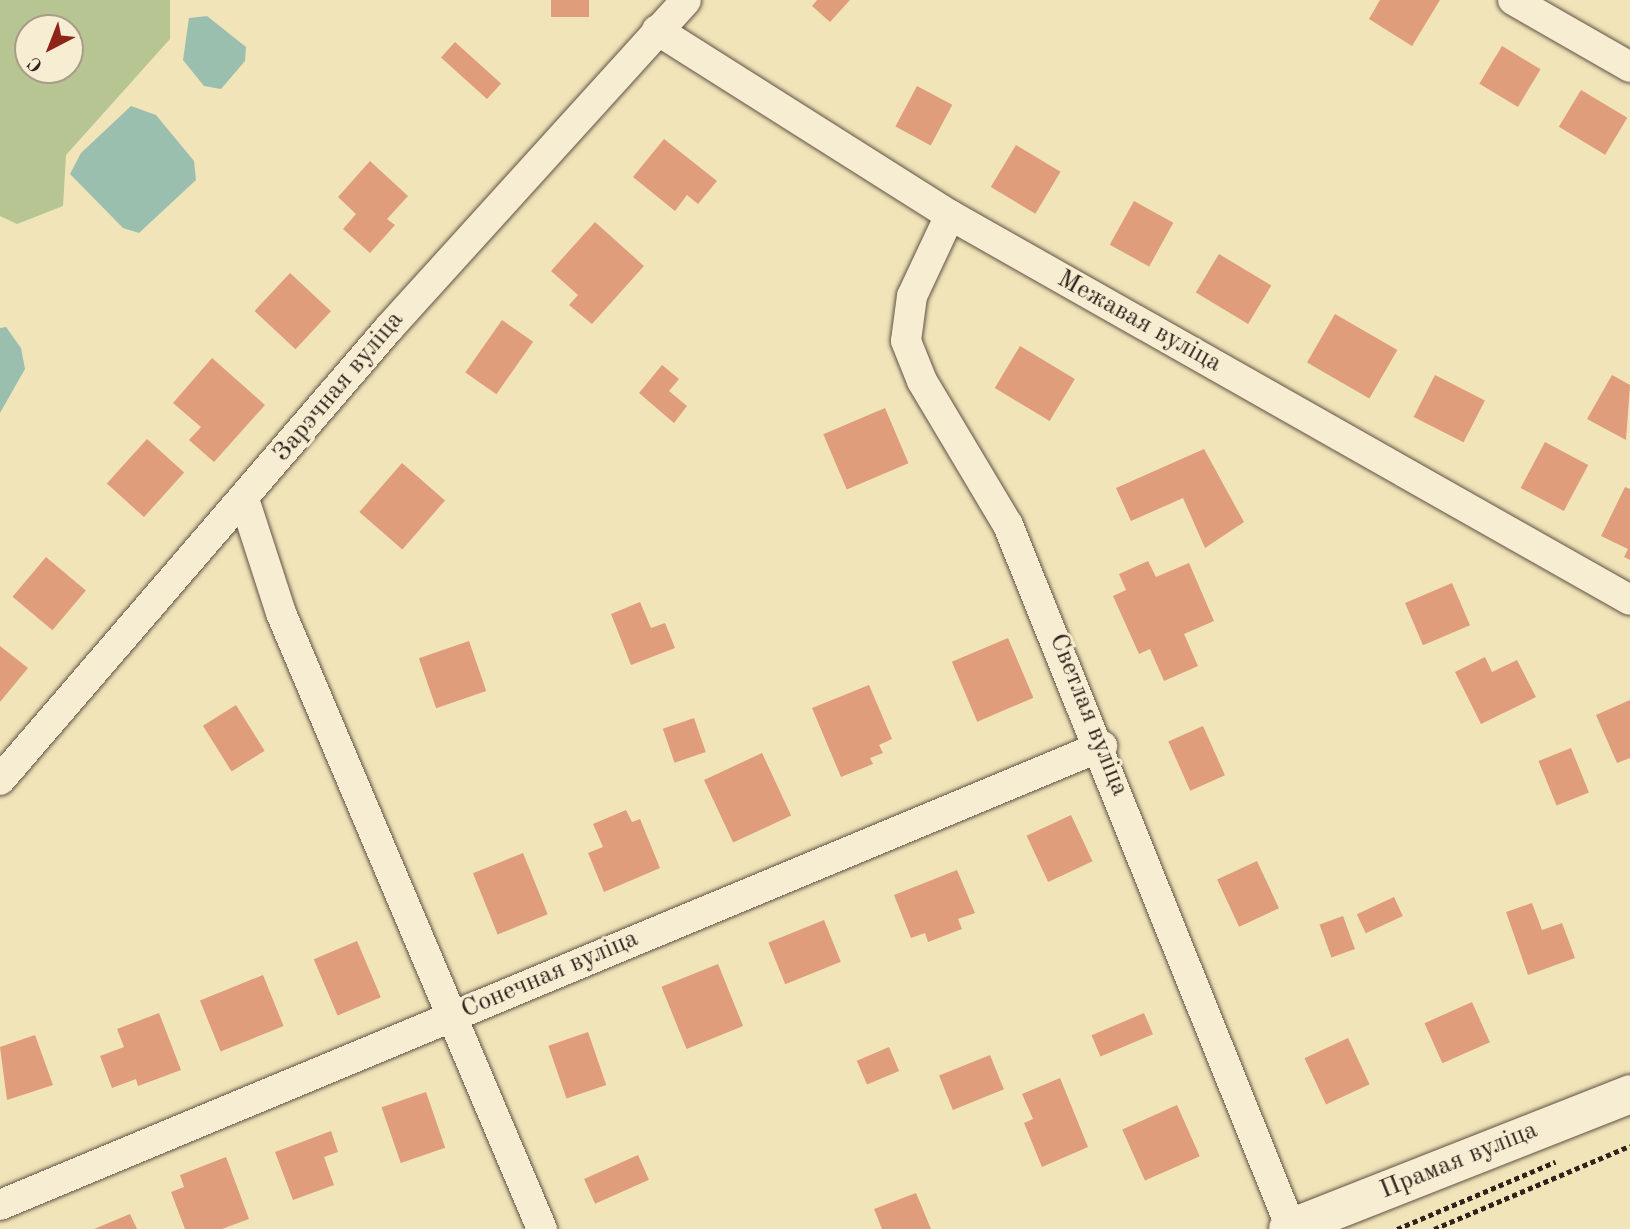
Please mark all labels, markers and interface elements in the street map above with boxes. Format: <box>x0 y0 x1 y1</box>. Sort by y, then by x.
north arrow <box>14 14 84 84</box>
text: С <box>25 52 47 75</box>
street label: Межавая вуліца <box>1051 264 1227 380</box>
street label: Зарэчная вуліца <box>267 305 411 469</box>
street label: Светлая вуліца <box>1041 629 1135 801</box>
street label: Сонечная вуліца <box>457 924 643 1026</box>
street label: Прамая вуліца <box>1376 1115 1542 1207</box>

